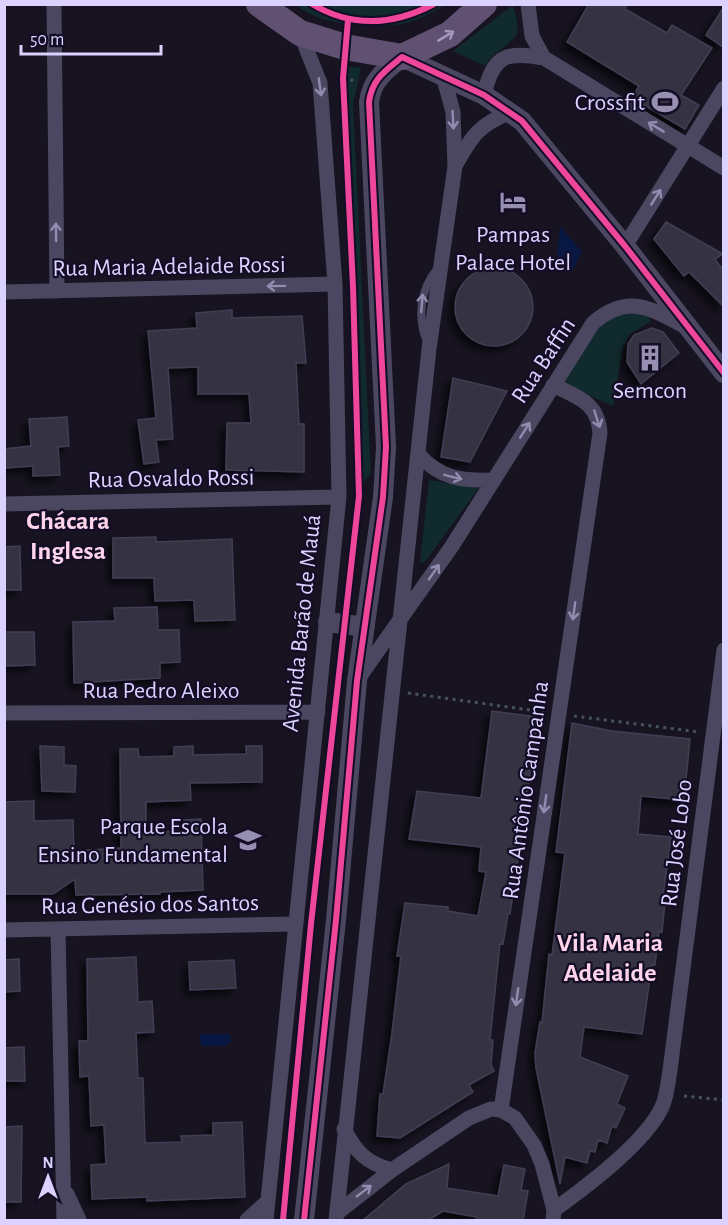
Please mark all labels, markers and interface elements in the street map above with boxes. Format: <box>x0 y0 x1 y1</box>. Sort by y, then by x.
scale bar <box>21 18 160 56</box>
one-way arrow <box>437 29 454 41</box>
text: 50 m <box>30 31 64 49</box>
one-way arrow <box>314 77 325 97</box>
sports icon: Crossfit <box>650 87 680 117</box>
place label: Crossfit <box>575 91 645 115</box>
one-way arrow <box>447 110 458 130</box>
one-way arrow <box>648 120 665 132</box>
hotel icon: Pampas Palace Hotel <box>498 187 528 217</box>
one-way arrow <box>651 189 663 206</box>
one-way arrow <box>50 223 62 243</box>
place label: Pampas Palace Hotel <box>455 223 571 275</box>
street label: Rua Maria Adelaide Rossi <box>52 253 286 281</box>
one-way arrow <box>267 280 287 291</box>
one-way arrow <box>417 294 428 314</box>
street label: Rua Baffin <box>507 313 580 408</box>
building icon: Semcon <box>635 343 665 373</box>
place label: Semcon <box>613 379 687 403</box>
one-way arrow <box>592 409 603 428</box>
one-way arrow <box>519 422 531 439</box>
street label: Rua Osvaldo Rossi <box>87 466 255 492</box>
one-way arrow <box>443 472 462 484</box>
district label: Chácara Inglesa <box>26 508 110 564</box>
street label: Avenida Barão de Mauá <box>279 513 325 733</box>
one-way arrow <box>428 565 440 581</box>
one-way arrow <box>568 601 579 621</box>
street label: Rua Pedro Aleixo <box>82 679 240 703</box>
street label: Rua Antônio Campanha <box>499 679 553 901</box>
street label: Rua José Lobo <box>657 778 697 908</box>
one-way arrow <box>540 794 551 814</box>
place label: Parque Escola Ensino Fundamental <box>37 815 228 867</box>
school or university icon: Parque Escola Ensino Fundamental <box>233 825 263 855</box>
street label: Rua Genésio dos Santos <box>41 891 259 919</box>
district label: Vila Maria Adelaide <box>557 930 663 986</box>
one-way arrow <box>512 987 523 1007</box>
north arrow <box>18 1147 78 1207</box>
text: N <box>42 1155 54 1171</box>
one-way arrow <box>356 1185 372 1198</box>

